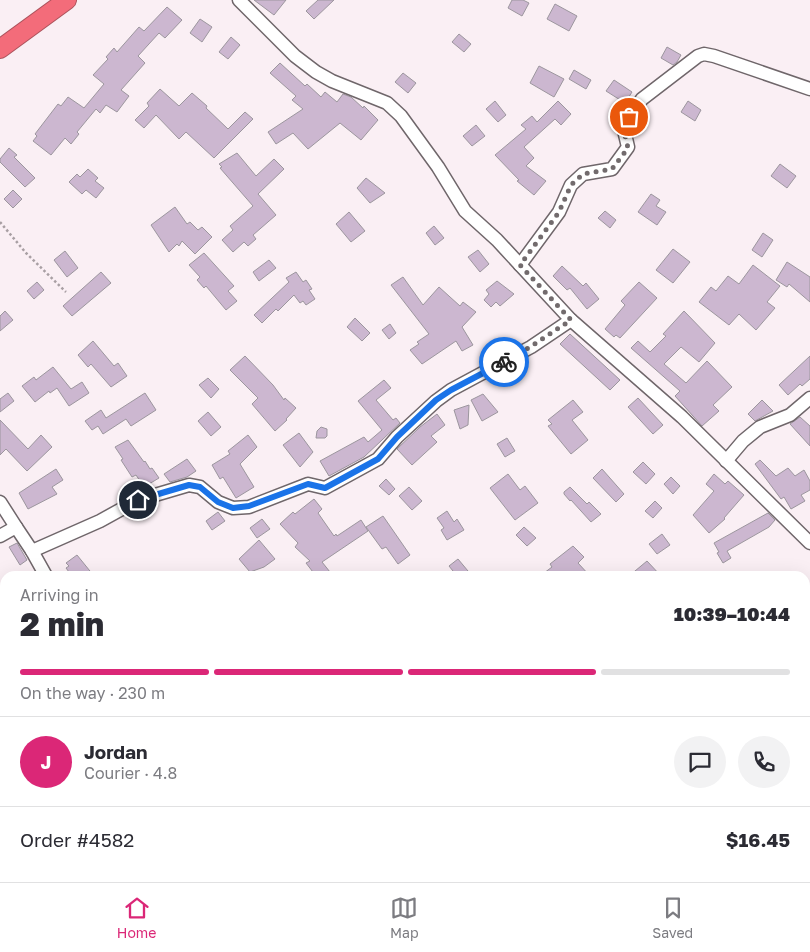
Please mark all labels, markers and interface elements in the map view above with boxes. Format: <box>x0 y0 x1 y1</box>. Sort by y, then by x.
pin <box>608 96 650 138</box>
icon: bag <box>615 103 643 131</box>
courier <box>479 337 529 387</box>
icon: bike <box>490 348 518 376</box>
pin <box>117 479 159 521</box>
icon: home <box>124 486 152 514</box>
text: Arriving in <box>20 585 99 605</box>
text: 10:39–10:44 <box>674 602 790 625</box>
text: 2 min <box>20 605 104 643</box>
text: On the way · 230 m <box>20 683 165 703</box>
button: chat <box>674 736 726 788</box>
button: phone <box>738 736 790 788</box>
text: Jordan <box>84 740 148 763</box>
text: J <box>41 750 51 773</box>
text: Courier · 4.8 <box>84 763 177 783</box>
text: Order #4582 <box>20 828 134 851</box>
text: $16.45 <box>726 828 790 851</box>
tab: Home <box>117 894 156 941</box>
tab: Map <box>390 894 419 941</box>
tab: Saved <box>652 894 693 941</box>

